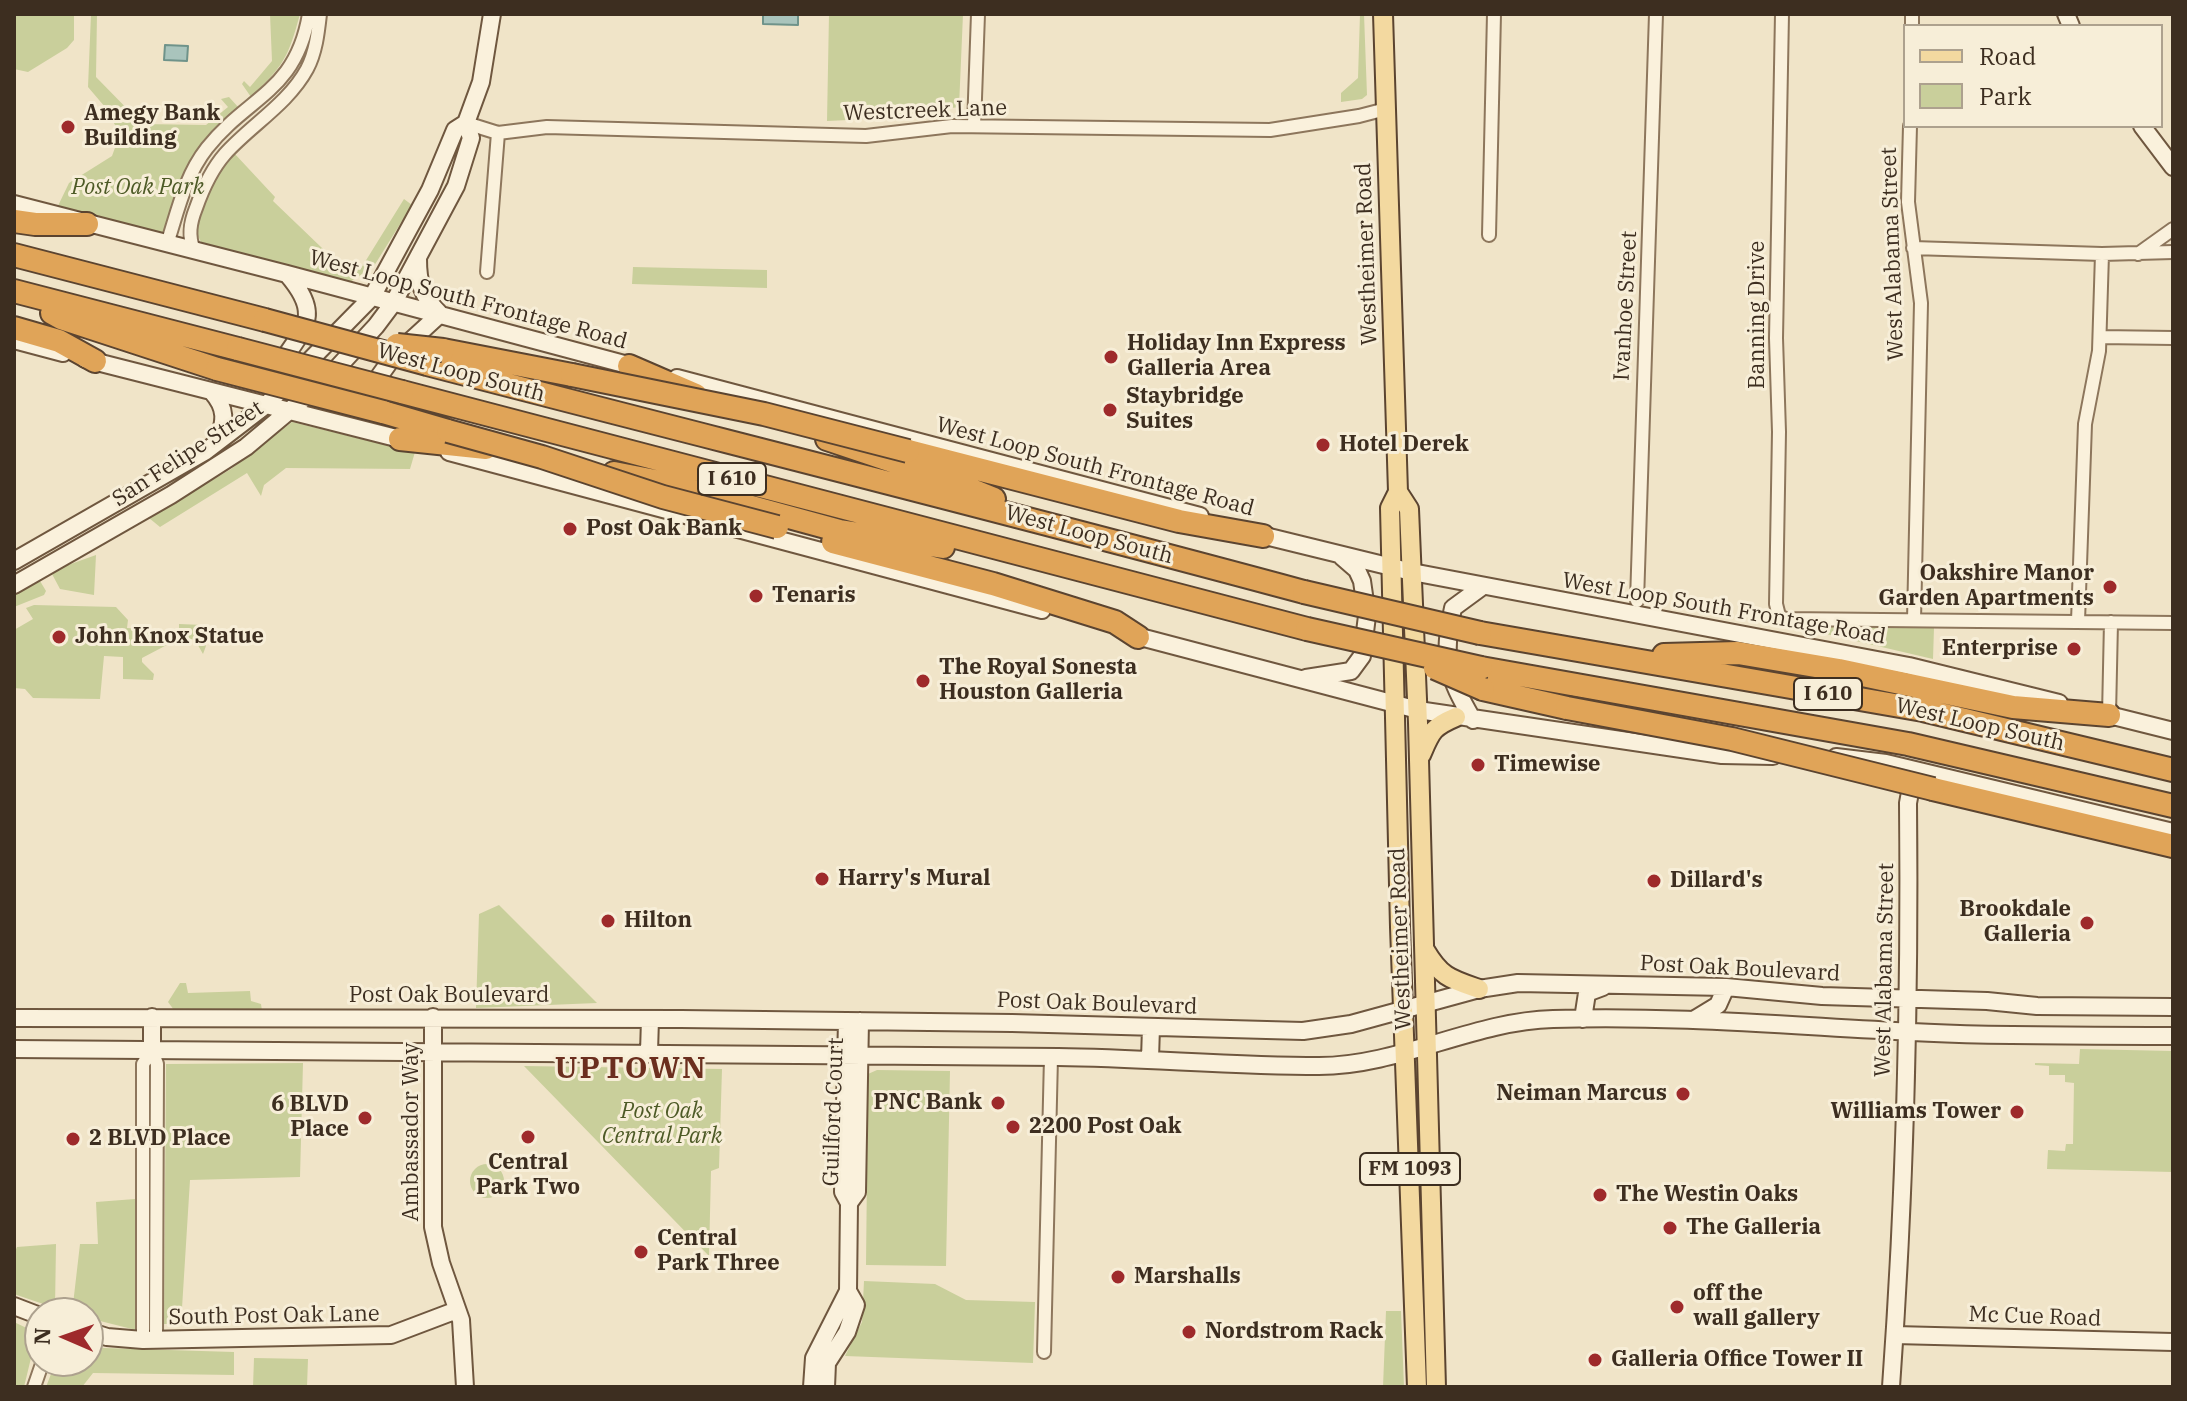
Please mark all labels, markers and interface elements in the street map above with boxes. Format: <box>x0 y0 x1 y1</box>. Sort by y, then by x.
legend <box>1903 24 2163 128</box>
text: Road <box>1979 40 2036 72</box>
text: Park <box>1979 80 2031 112</box>
street label: Westcreek Lane <box>843 95 1007 127</box>
place label: Amegy Bank Building <box>84 101 220 152</box>
marker: Amegy Bank Building <box>59 118 77 136</box>
street label: West Alabama Street <box>1876 147 1910 361</box>
street label: Westheimer Road <box>1351 162 1383 346</box>
park label: Post Oak Park <box>72 175 204 201</box>
street label: Ivanhoe Street <box>1609 230 1643 382</box>
street label: Banning Drive <box>1745 241 1771 389</box>
street label: West Loop South Frontage Road <box>306 245 630 355</box>
place label: Holiday Inn Express Galleria Area <box>1127 331 1346 382</box>
street label: West Loop South <box>374 338 548 408</box>
marker: Holiday Inn Express Galleria Area <box>1102 348 1120 366</box>
place label: Staybridge Suites <box>1126 384 1244 436</box>
street label: San Felipe Street <box>108 395 268 513</box>
marker: Staybridge Suites <box>1101 401 1119 419</box>
street label: West Loop South Frontage Road <box>933 412 1257 522</box>
place label: Hotel Derek <box>1339 432 1469 458</box>
marker: Hotel Derek <box>1314 436 1332 454</box>
road number: I 610 <box>698 463 766 495</box>
street label: West Loop South <box>1002 500 1176 570</box>
place label: Post Oak Bank <box>586 516 742 542</box>
marker: Post Oak Bank <box>561 520 579 538</box>
place label: Oakshire Manor Garden Apartments <box>1878 561 2094 612</box>
street label: West Loop South Frontage Road <box>1560 568 1888 650</box>
marker: Oakshire Manor Garden Apartments <box>2101 578 2119 596</box>
place label: Tenaris <box>772 583 856 609</box>
marker: Tenaris <box>747 587 765 605</box>
place label: John Knox Statue <box>75 624 264 650</box>
marker: John Knox Statue <box>50 628 68 646</box>
place label: Enterprise <box>1942 636 2058 662</box>
marker: Enterprise <box>2065 640 2083 658</box>
place label: The Royal Sonesta Houston Galleria <box>939 655 1137 706</box>
marker: The Royal Sonesta Houston Galleria <box>914 672 932 690</box>
road number: I 610 <box>1794 678 1862 710</box>
street label: West Loop South <box>1893 693 2067 757</box>
place label: Timewise <box>1494 752 1601 778</box>
marker: Timewise <box>1469 756 1487 774</box>
street label: Westheimer Road <box>1385 847 1417 1031</box>
street label: West Alabama Street <box>1870 863 1900 1077</box>
place label: Harry's Mural <box>838 866 990 892</box>
place label: Dillard's <box>1670 868 1763 894</box>
marker: Harry's Mural <box>813 870 831 888</box>
marker: Dillard's <box>1645 872 1663 890</box>
place label: Brookdale Galleria <box>1959 897 2071 948</box>
place label: Hilton <box>624 908 692 934</box>
marker: Hilton <box>599 912 617 930</box>
marker: Brookdale Galleria <box>2078 914 2096 932</box>
street label: Post Oak Boulevard <box>1639 951 1841 987</box>
street label: Post Oak Boulevard <box>349 983 549 1009</box>
street label: Post Oak Boulevard <box>996 987 1198 1021</box>
street label: Guilford Court <box>818 1037 850 1187</box>
street label: Ambassador Way <box>399 1043 425 1221</box>
district label: UPTOWN <box>554 1051 708 1087</box>
place label: Neiman Marcus <box>1496 1081 1667 1107</box>
marker: Neiman Marcus <box>1674 1085 1692 1103</box>
place label: PNC Bank <box>874 1090 982 1116</box>
place label: 6 BLVD Place <box>271 1092 349 1144</box>
marker: PNC Bank <box>989 1094 1007 1112</box>
park label: Post Oak Central Park <box>602 1099 722 1150</box>
place label: Williams Tower <box>1831 1099 2001 1125</box>
marker: Williams Tower <box>2008 1103 2026 1121</box>
marker: 6 BLVD Place <box>356 1109 374 1127</box>
place label: 2200 Post Oak <box>1029 1114 1181 1140</box>
marker: 2200 Post Oak <box>1004 1118 1022 1136</box>
place label: 2 BLVD Place <box>89 1126 231 1152</box>
marker: Central Park Two <box>519 1128 537 1146</box>
marker: 2 BLVD Place <box>64 1130 82 1148</box>
place label: Central Park Two <box>476 1150 580 1202</box>
road number: FM 1093 <box>1360 1153 1460 1185</box>
place label: The Westin Oaks <box>1616 1182 1798 1208</box>
marker: The Westin Oaks <box>1591 1186 1609 1204</box>
place label: The Galleria <box>1686 1215 1821 1241</box>
marker: The Galleria <box>1661 1219 1679 1237</box>
place label: Central Park Three <box>657 1226 780 1278</box>
marker: Central Park Three <box>632 1243 650 1261</box>
place label: Marshalls <box>1134 1264 1241 1290</box>
marker: Marshalls <box>1109 1268 1127 1286</box>
place label: off the wall gallery <box>1693 1281 1820 1332</box>
north arrow <box>24 1297 104 1377</box>
marker: off the wall gallery <box>1668 1298 1686 1316</box>
street label: South Post Oak Lane <box>168 1301 380 1331</box>
street label: Mc Cue Road <box>1968 1301 2102 1333</box>
place label: Nordstrom Rack <box>1205 1319 1383 1345</box>
marker: Nordstrom Rack <box>1180 1323 1198 1341</box>
text: N <box>27 1327 56 1345</box>
place label: Galleria Office Tower II <box>1611 1347 1863 1373</box>
marker: Galleria Office Tower II <box>1586 1351 1604 1369</box>

